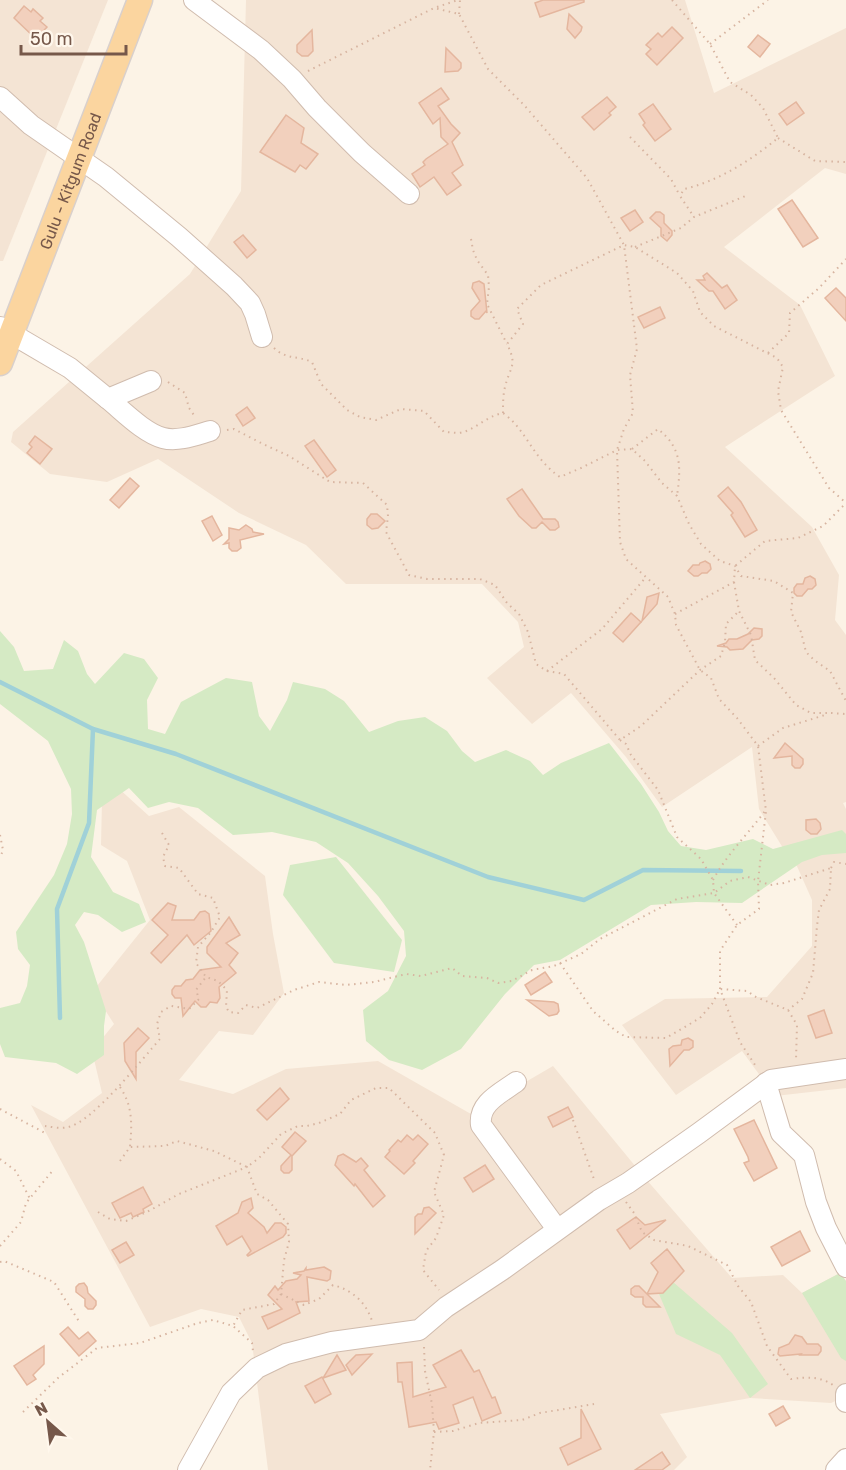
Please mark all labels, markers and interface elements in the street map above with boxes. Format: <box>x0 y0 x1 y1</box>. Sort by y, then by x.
scale bar <box>21 18 126 56</box>
text: 50 m <box>30 28 73 50</box>
street label: Gulu - Kitgum Road <box>35 110 105 252</box>
north arrow <box>18 1392 78 1452</box>
text: N <box>32 1398 51 1420</box>

